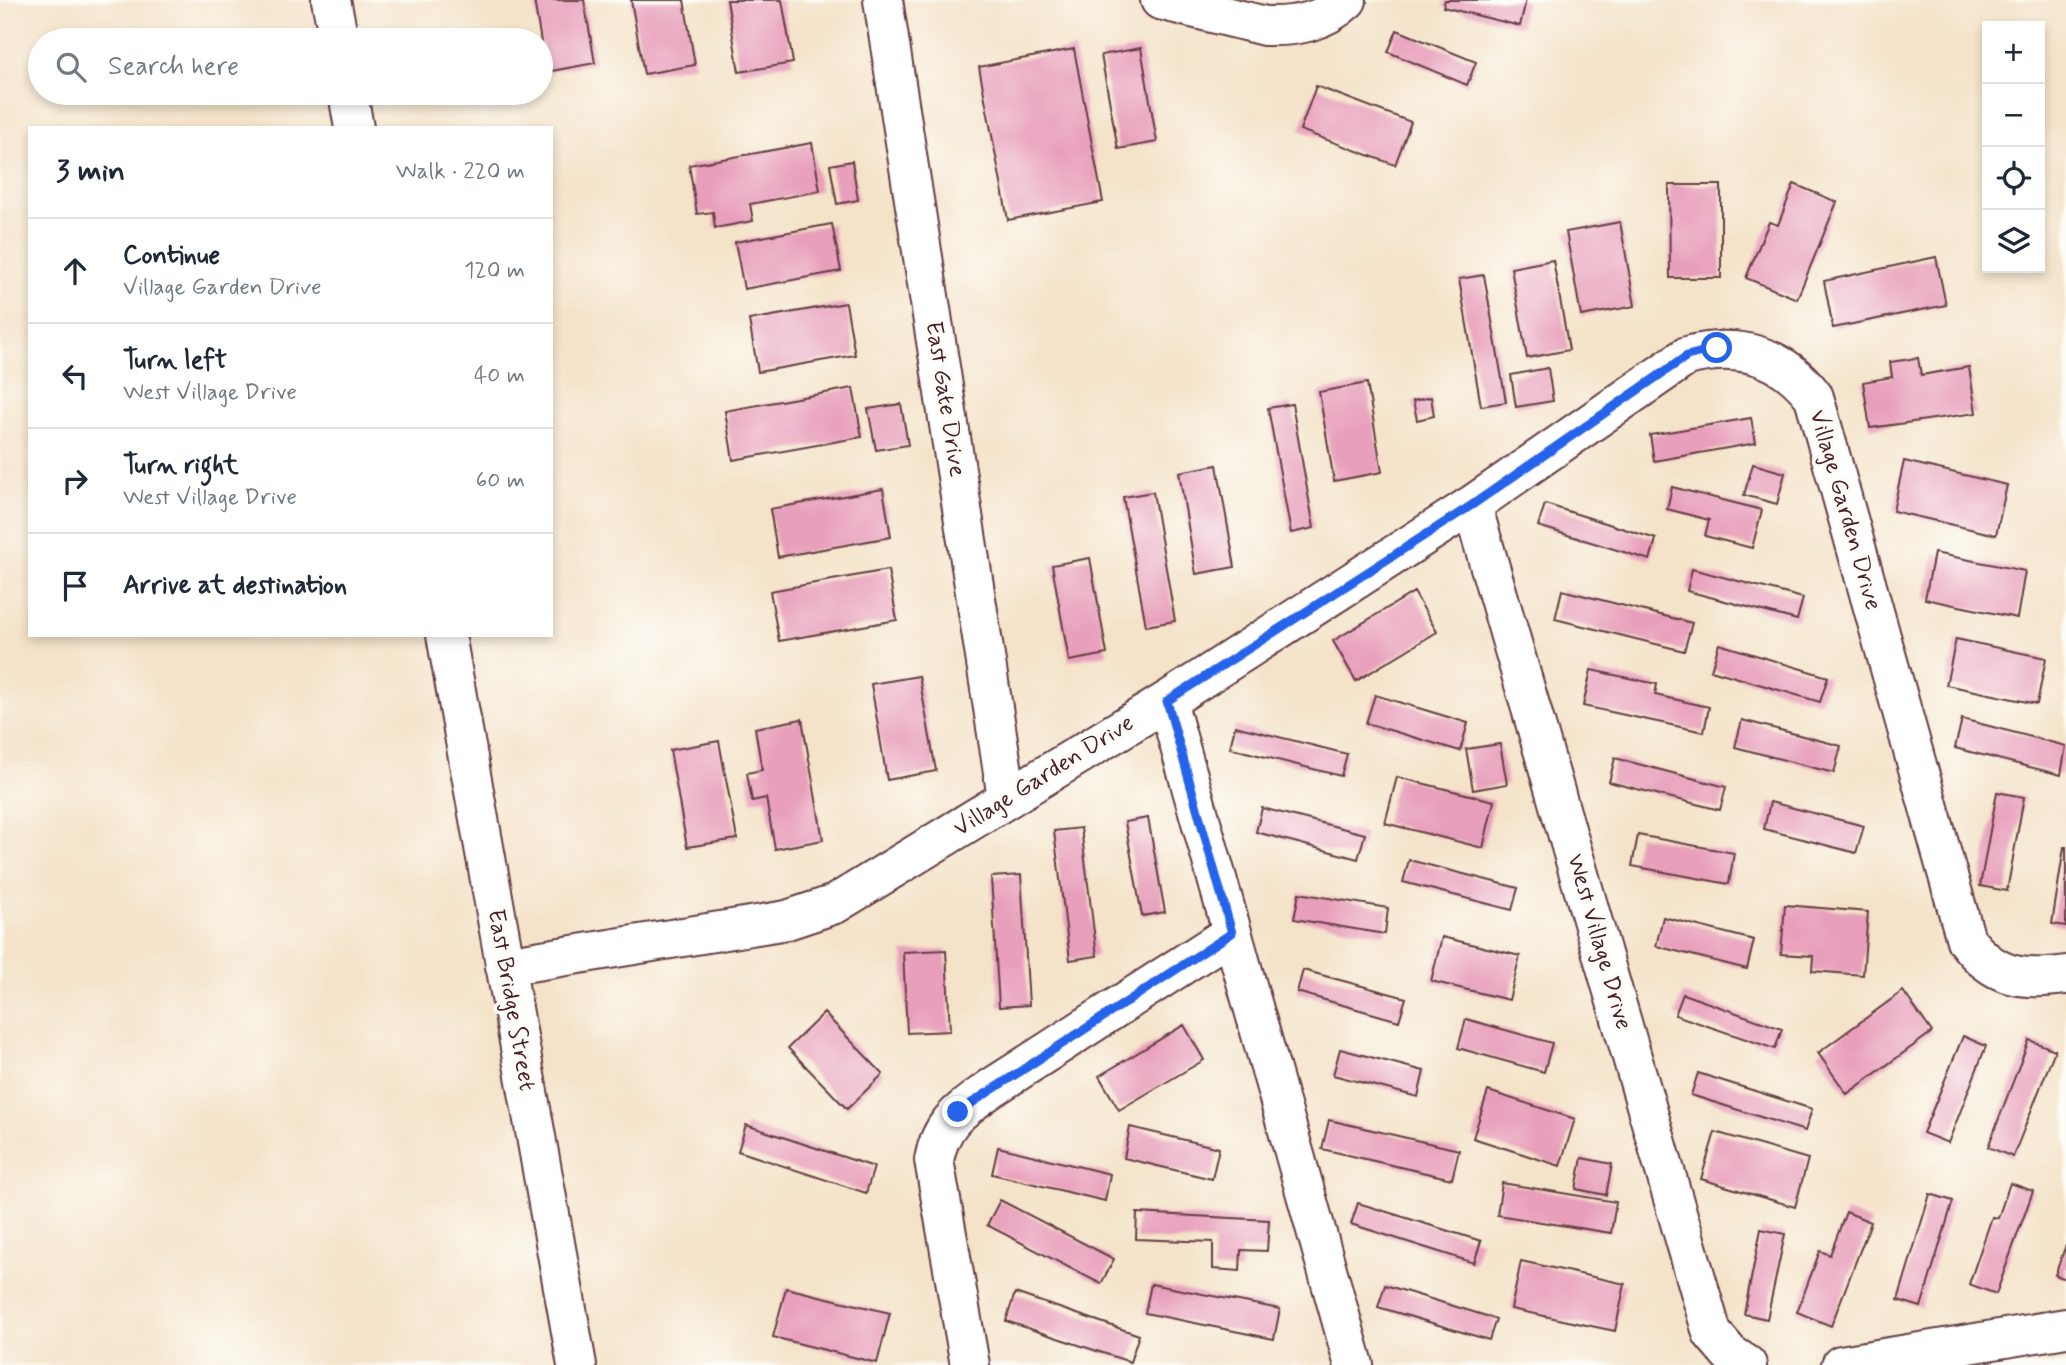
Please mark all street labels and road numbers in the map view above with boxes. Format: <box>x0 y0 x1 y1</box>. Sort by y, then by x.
street label: East Gate Drive <box>917 319 973 479</box>
street label: Village Garden Drive <box>1802 406 1888 614</box>
street label: Village Garden Drive <box>948 708 1140 844</box>
street label: West Village Drive <box>1559 851 1639 1033</box>
street label: East Bridge Street <box>480 907 542 1093</box>

